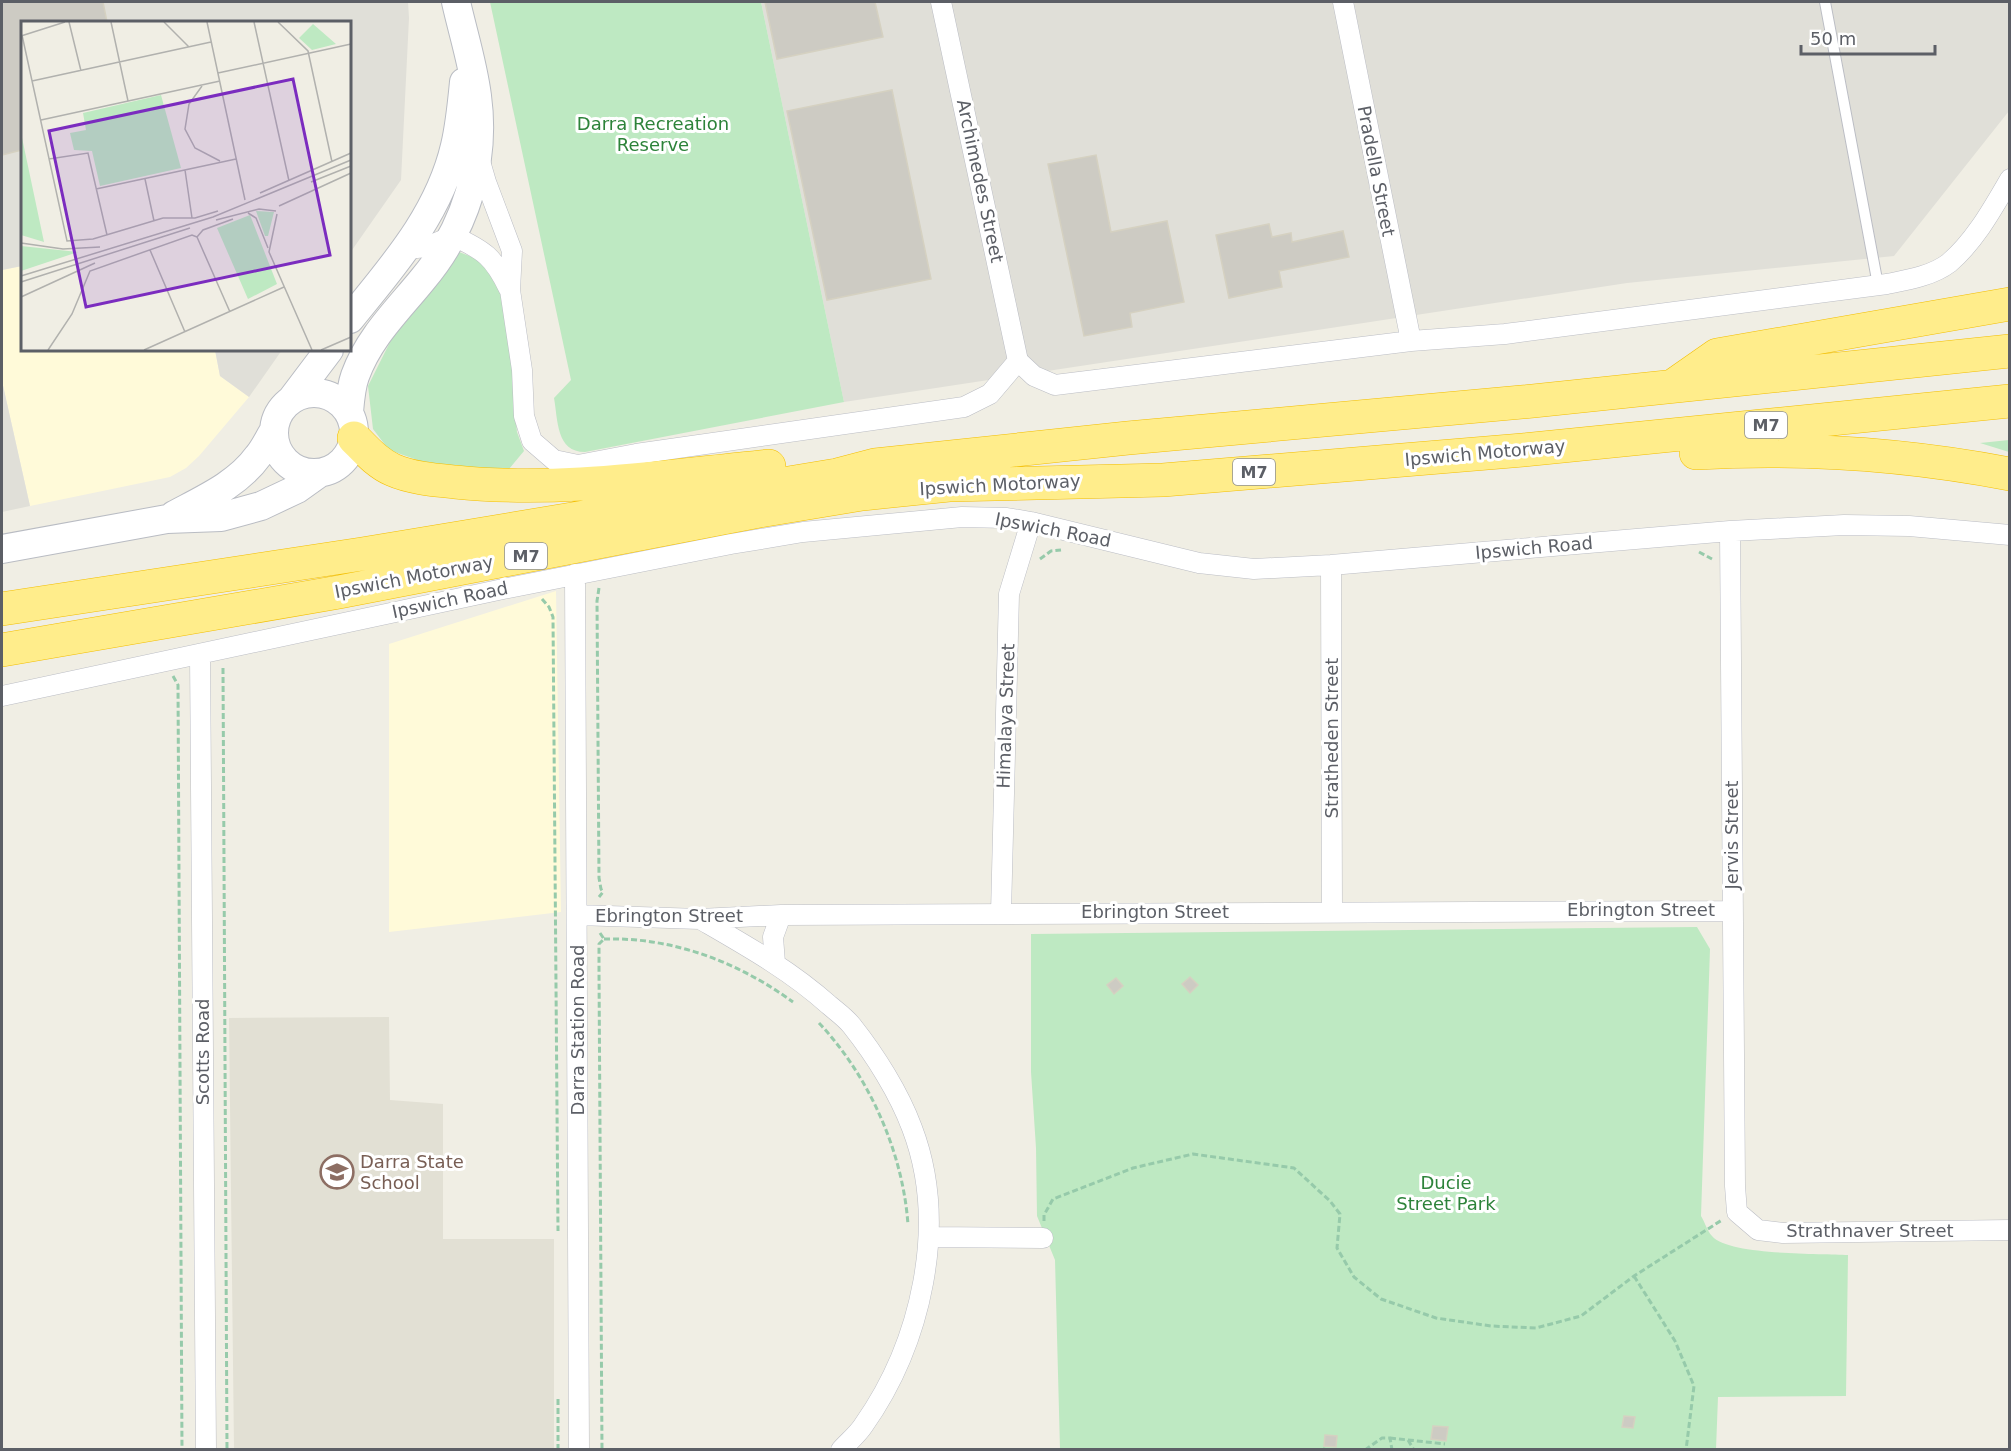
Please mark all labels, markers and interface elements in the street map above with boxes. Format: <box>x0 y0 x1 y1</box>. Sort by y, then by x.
scale bar <box>1801 18 1934 56</box>
inset map <box>21 21 351 351</box>
text: 50 m <box>1810 28 1856 49</box>
street label: Archimedes Street <box>953 97 1008 265</box>
street label: Pradella Street <box>1354 104 1399 238</box>
park label: Darra Recreation Reserve <box>577 113 729 155</box>
road number: M7 <box>1745 412 1787 438</box>
street label: Ipswich Motorway <box>1404 435 1567 470</box>
road number: M7 <box>1233 459 1275 485</box>
street label: Ipswich Motorway <box>919 470 1081 499</box>
street label: Ipswich Road <box>993 508 1113 551</box>
street label: Ipswich Road <box>1474 532 1594 563</box>
road number: M7 <box>505 543 547 569</box>
street label: Ipswich Motorway <box>333 551 495 602</box>
street label: Ipswich Road <box>390 577 510 622</box>
street label: Himalaya Street <box>992 643 1019 789</box>
street label: Stratheden Street <box>1321 658 1342 818</box>
street label: Jervis Street <box>1721 780 1742 891</box>
street label: Ebrington Street <box>1567 899 1715 920</box>
street label: Ebrington Street <box>1081 901 1229 922</box>
street label: Ebrington Street <box>595 905 743 926</box>
street label: Darra Station Road <box>567 944 588 1116</box>
street label: Scotts Road <box>192 999 213 1105</box>
place label: Darra State School <box>360 1151 464 1193</box>
school or university icon: Darra State School <box>319 1154 355 1190</box>
park label: Ducie Street Park <box>1396 1172 1496 1214</box>
street label: Strathnaver Street <box>1786 1220 1954 1241</box>

